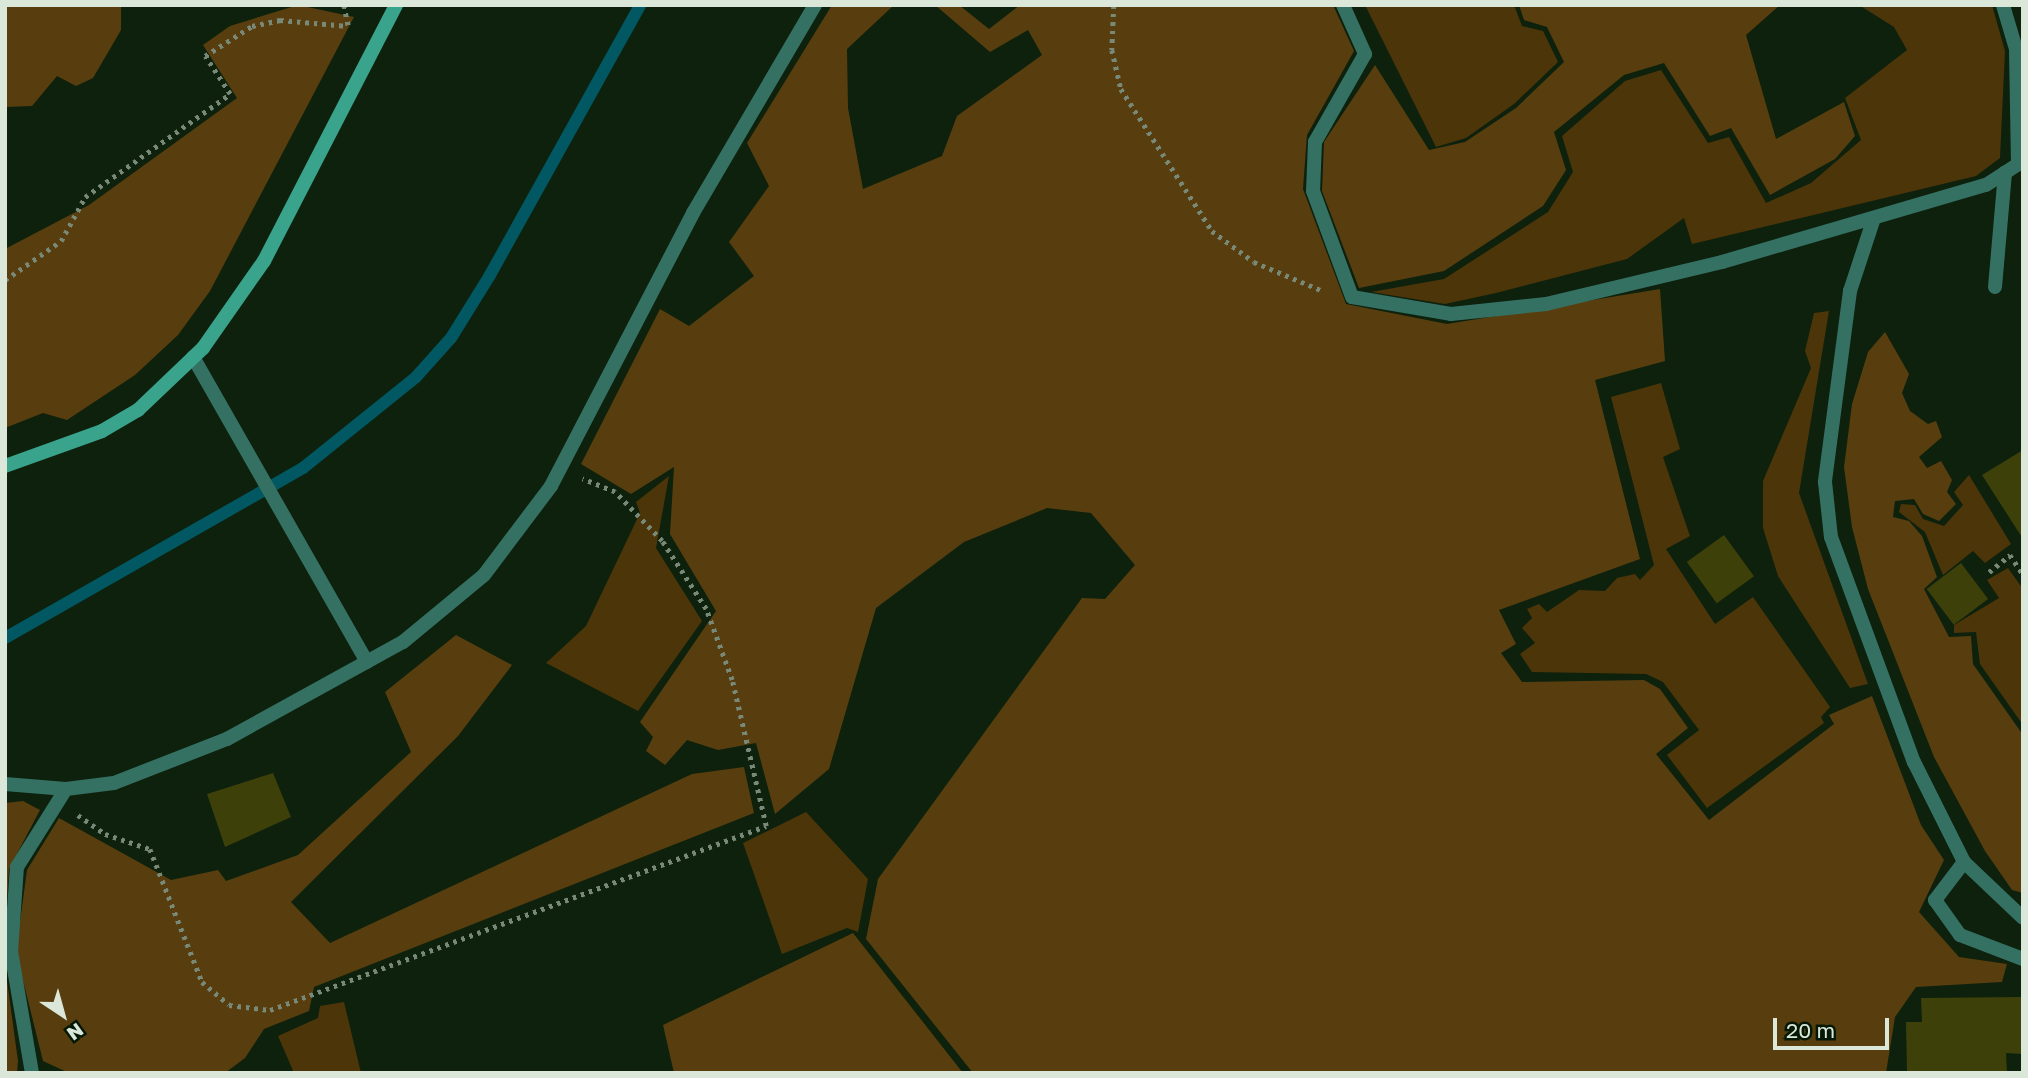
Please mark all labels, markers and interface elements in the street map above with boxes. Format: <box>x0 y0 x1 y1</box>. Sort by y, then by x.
north arrow <box>28 980 98 1050</box>
scale bar <box>1776 1004 1892 1048</box>
text: 20 m <box>1786 1017 1835 1043</box>
text: N <box>63 1019 88 1046</box>

